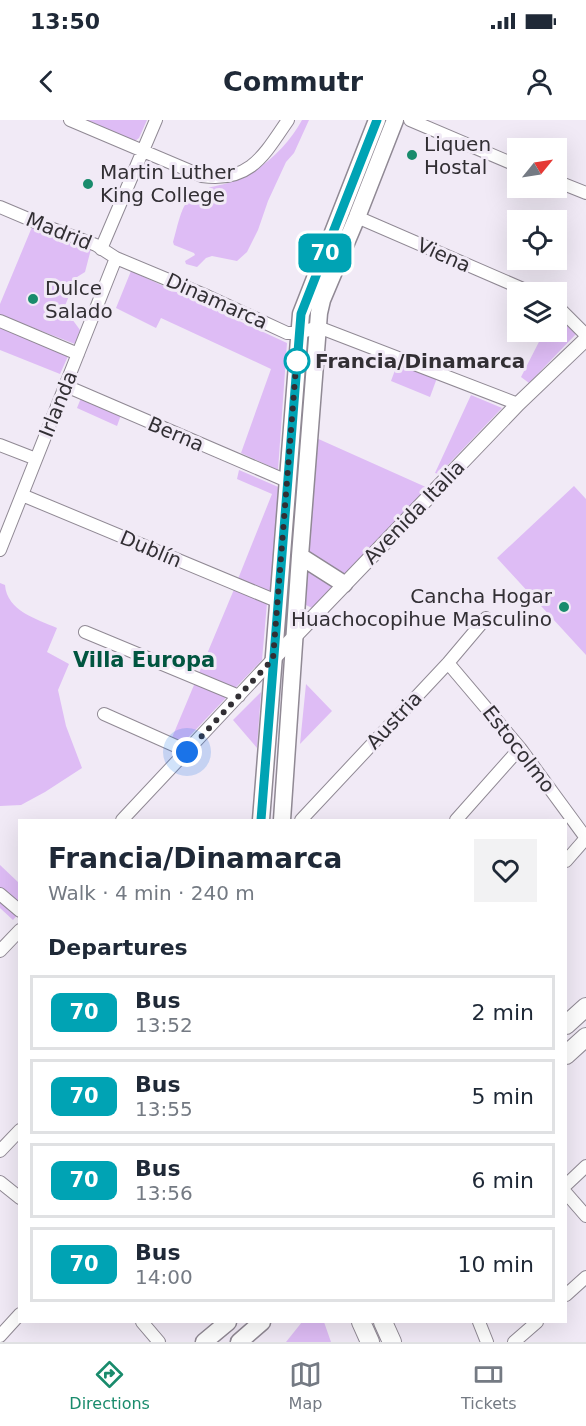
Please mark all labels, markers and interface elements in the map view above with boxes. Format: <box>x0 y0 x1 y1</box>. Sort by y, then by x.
text: 13:50 <box>30 9 100 34</box>
icon: back <box>30 65 63 98</box>
icon: person <box>523 65 556 98</box>
text: Commutr <box>223 66 363 97</box>
place label: Liquen Hostal <box>424 132 491 179</box>
north arrow <box>507 138 567 198</box>
map controls <box>507 138 567 342</box>
marker: Liquen Hostal <box>405 148 419 162</box>
place label: Martin Luther King College <box>100 160 235 207</box>
marker: Martin Luther King College <box>81 177 95 191</box>
street label: Madrid <box>23 207 95 255</box>
button: locate <box>507 210 567 270</box>
street label: Viena <box>414 233 474 277</box>
line badge: 70 <box>298 234 352 272</box>
text: 70 <box>310 241 340 265</box>
street label: Dinamarca <box>162 268 272 334</box>
place label: Dulce Salado <box>45 276 113 323</box>
button: layers <box>507 282 567 342</box>
marker: Dulce Salado <box>26 292 40 306</box>
marker: Francia/Dinamarca <box>284 348 310 374</box>
place label: Francia/Dinamarca <box>315 349 525 373</box>
street label: Irlanda <box>34 367 82 441</box>
street label: Berna <box>144 411 208 457</box>
street label: Avenida Italia <box>358 455 470 569</box>
street label: Dublín <box>117 525 185 573</box>
place label: Cancha Hogar Huachocopihue Masculino <box>291 584 553 631</box>
marker: Cancha Hogar Huachocopihue Masculino <box>557 600 571 614</box>
district label: Villa Europa <box>73 648 215 672</box>
street label: Austria <box>361 686 427 754</box>
street label: Estocolmo <box>478 701 560 797</box>
your location <box>172 737 202 767</box>
button: heart <box>474 839 537 902</box>
text: Francia/Dinamarca <box>48 842 342 875</box>
text: Walk · 4 min · 240 m <box>48 881 255 905</box>
text: Departures <box>48 935 188 960</box>
text: Bus <box>135 988 181 1013</box>
text: 70 <box>69 1000 99 1024</box>
text: 2 min <box>472 1000 534 1025</box>
text: 13:52 <box>135 1013 193 1037</box>
text: Bus <box>135 1072 181 1097</box>
text: 70 <box>69 1084 99 1108</box>
text: 5 min <box>472 1084 534 1109</box>
text: 13:55 <box>135 1097 193 1121</box>
text: Bus <box>135 1156 181 1181</box>
text: 70 <box>69 1168 99 1192</box>
text: 6 min <box>472 1168 534 1193</box>
text: 13:56 <box>135 1181 193 1205</box>
text: Bus <box>135 1240 181 1265</box>
text: 70 <box>69 1252 99 1276</box>
text: 10 min <box>458 1252 534 1277</box>
text: 14:00 <box>135 1265 193 1289</box>
tab: Directions <box>69 1358 150 1413</box>
tab: Map <box>289 1358 322 1413</box>
tab: Tickets <box>461 1358 517 1413</box>

